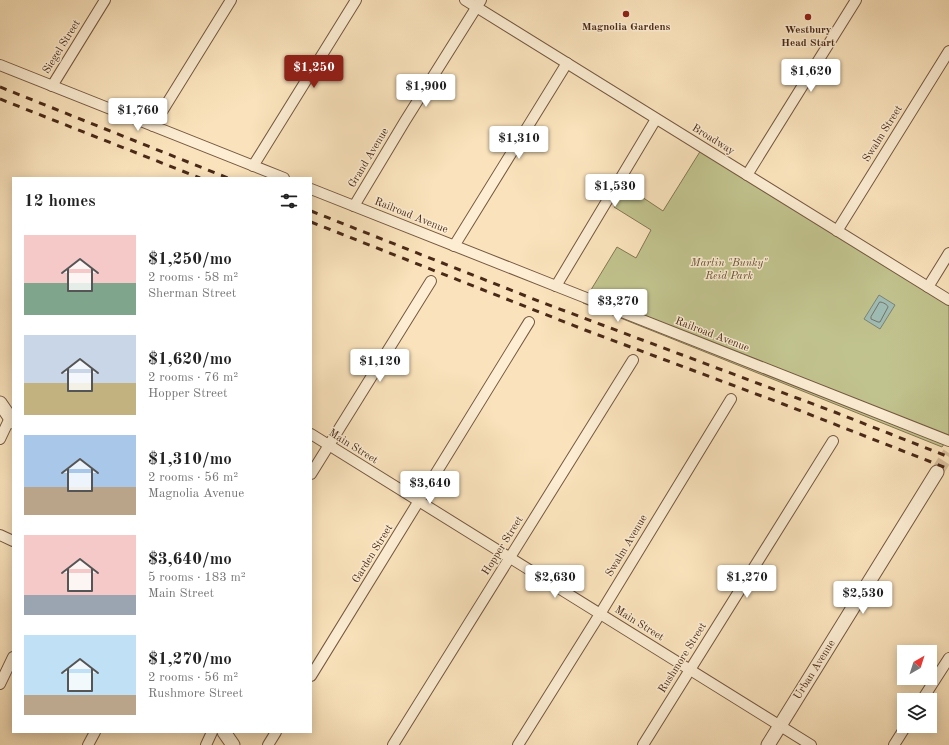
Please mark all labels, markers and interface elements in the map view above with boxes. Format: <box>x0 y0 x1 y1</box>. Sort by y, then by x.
marker: Magnolia Gardens <box>621 9 631 19</box>
marker: Westbury Head Start <box>803 12 813 22</box>
street label: Siegel Street <box>41 18 83 76</box>
place label: Magnolia Gardens <box>582 22 671 33</box>
place label: Westbury Head Start <box>781 25 835 49</box>
pin: $1,250 <box>281 55 347 89</box>
pin: $1,620 <box>778 59 844 93</box>
text: $1,250 <box>293 61 335 74</box>
text: $1,620 <box>790 65 832 78</box>
pin: $1,900 <box>393 74 459 108</box>
text: $1,900 <box>405 80 447 93</box>
pin: $1,760 <box>105 98 171 132</box>
text: $1,760 <box>117 104 159 117</box>
street label: Swalm Street <box>861 104 905 164</box>
street label: Broadway <box>690 123 736 157</box>
street label: Grand Avenue <box>347 126 391 190</box>
pin: $1,310 <box>486 126 552 160</box>
text: $1,310 <box>498 132 540 145</box>
pin: $1,530 <box>582 174 648 208</box>
text: $1,530 <box>594 180 636 193</box>
icon: filters <box>278 190 300 212</box>
text: 12 homes <box>24 193 96 210</box>
street label: Railroad Avenue <box>373 196 449 236</box>
icon: home <box>56 251 104 299</box>
text: $1,250/mo <box>148 251 232 268</box>
park label: Martin "Bunky" Reid Park <box>690 258 768 282</box>
text: 2 rooms · 58 m² <box>148 271 238 284</box>
text: Sherman Street <box>148 287 236 300</box>
pin: $3,270 <box>585 289 651 323</box>
text: $3,270 <box>597 295 639 308</box>
street label: Railroad Avenue <box>673 316 751 354</box>
pin: $1,120 <box>347 349 413 383</box>
icon: home <box>56 351 104 399</box>
text: $1,620/mo <box>148 351 232 368</box>
text: $1,120 <box>359 355 401 368</box>
text: 2 rooms · 76 m² <box>148 371 238 384</box>
text: Hopper Street <box>148 387 228 400</box>
street label: Main Street <box>326 428 380 467</box>
icon: home <box>56 451 104 499</box>
text: $1,310/mo <box>148 451 232 468</box>
text: 2 rooms · 56 m² <box>148 471 238 484</box>
pin: $3,640 <box>397 471 463 505</box>
text: $3,640 <box>409 477 451 490</box>
text: Magnolia Avenue <box>148 487 244 500</box>
street label: Swalm Avenue <box>604 513 650 579</box>
street label: Hopper Street <box>480 514 526 577</box>
street label: Garden Street <box>351 523 395 585</box>
icon: home <box>56 551 104 599</box>
text: $3,640/mo <box>148 551 232 568</box>
pin: $2,630 <box>522 565 588 599</box>
pin: $1,270 <box>714 565 780 599</box>
text: 5 rooms · 183 m² <box>148 571 246 584</box>
text: $2,630 <box>534 571 576 584</box>
text: $1,270 <box>726 571 768 584</box>
pin: $2,530 <box>830 581 896 615</box>
text: Main Street <box>148 587 214 600</box>
text: $2,530 <box>842 587 884 600</box>
street label: Main Street <box>612 605 666 644</box>
street label: Rushmore Street <box>657 621 709 695</box>
street label: Urban Avenue <box>792 638 838 702</box>
north arrow <box>897 645 937 685</box>
map controls <box>897 645 937 733</box>
icon: home <box>56 651 104 699</box>
text: $1,270/mo <box>148 651 232 668</box>
text: 2 rooms · 56 m² <box>148 671 238 684</box>
text: Rushmore Street <box>148 687 243 700</box>
button: layers <box>897 693 937 733</box>

